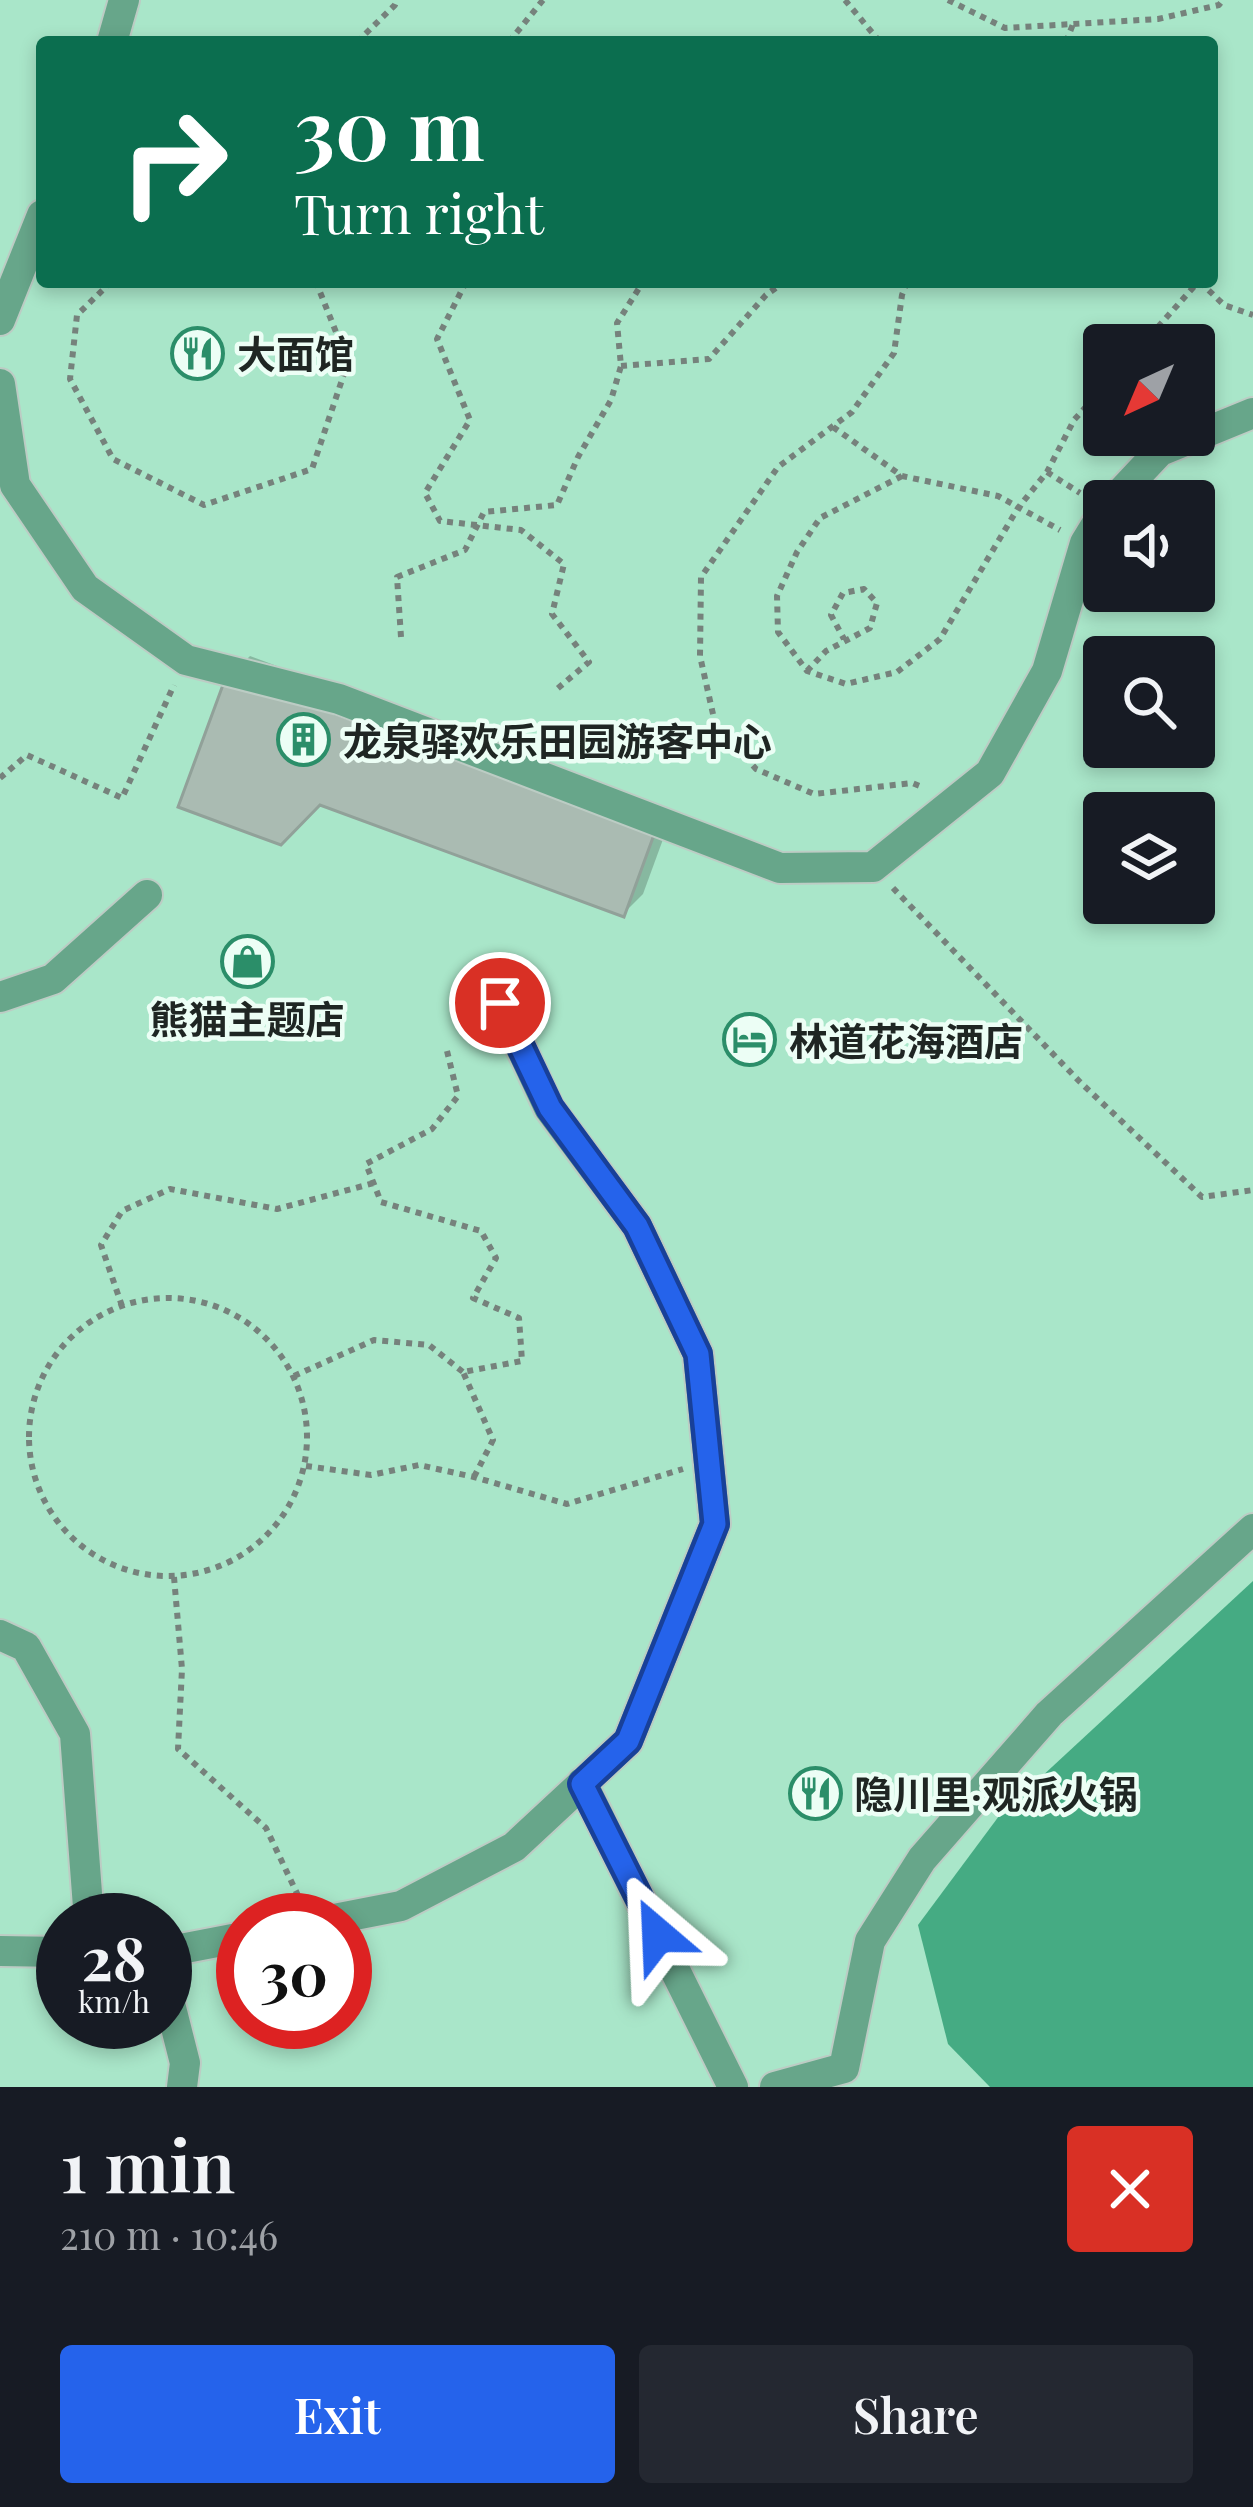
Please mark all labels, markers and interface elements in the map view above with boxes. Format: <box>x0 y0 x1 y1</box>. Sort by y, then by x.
text: 30 m <box>294 70 485 182</box>
icon: right <box>96 84 252 240</box>
text: Turn right <box>294 177 544 249</box>
north arrow <box>1083 324 1215 456</box>
map controls <box>1083 324 1215 924</box>
restaurant icon: 大面馆 <box>170 325 226 381</box>
place label: 大面馆 <box>237 327 354 379</box>
button: sound <box>1083 480 1215 612</box>
button: search <box>1083 636 1215 768</box>
building icon: 龙泉驿欢乐田园游客中心 <box>276 712 332 768</box>
place label: 龙泉驿欢乐田园游客中心 <box>343 714 772 766</box>
button: layers <box>1083 792 1215 924</box>
shop icon: 熊猫主题店 <box>219 933 275 989</box>
pin <box>449 952 551 1054</box>
icon: arrive <box>467 970 533 1036</box>
place label: 熊猫主题店 <box>149 992 345 1044</box>
hotel icon: 林道花海酒店 <box>722 1012 778 1068</box>
place label: 林道花海酒店 <box>789 1014 1023 1066</box>
restaurant icon: 隐川里·观派火锅 <box>787 1765 843 1821</box>
place label: 隐川里·观派火锅 <box>854 1767 1138 1819</box>
position arrow <box>595 1872 721 1998</box>
speed limit sign: 30 <box>216 1893 372 2049</box>
text: 28 <box>81 1916 147 1996</box>
text: km/h <box>78 1981 150 2021</box>
text: 1 min <box>60 2115 235 2211</box>
button: close <box>1067 2126 1193 2252</box>
text: 210 m · 10:46 <box>60 2208 278 2260</box>
button: Exit <box>60 2345 615 2483</box>
button: Share <box>639 2345 1193 2483</box>

